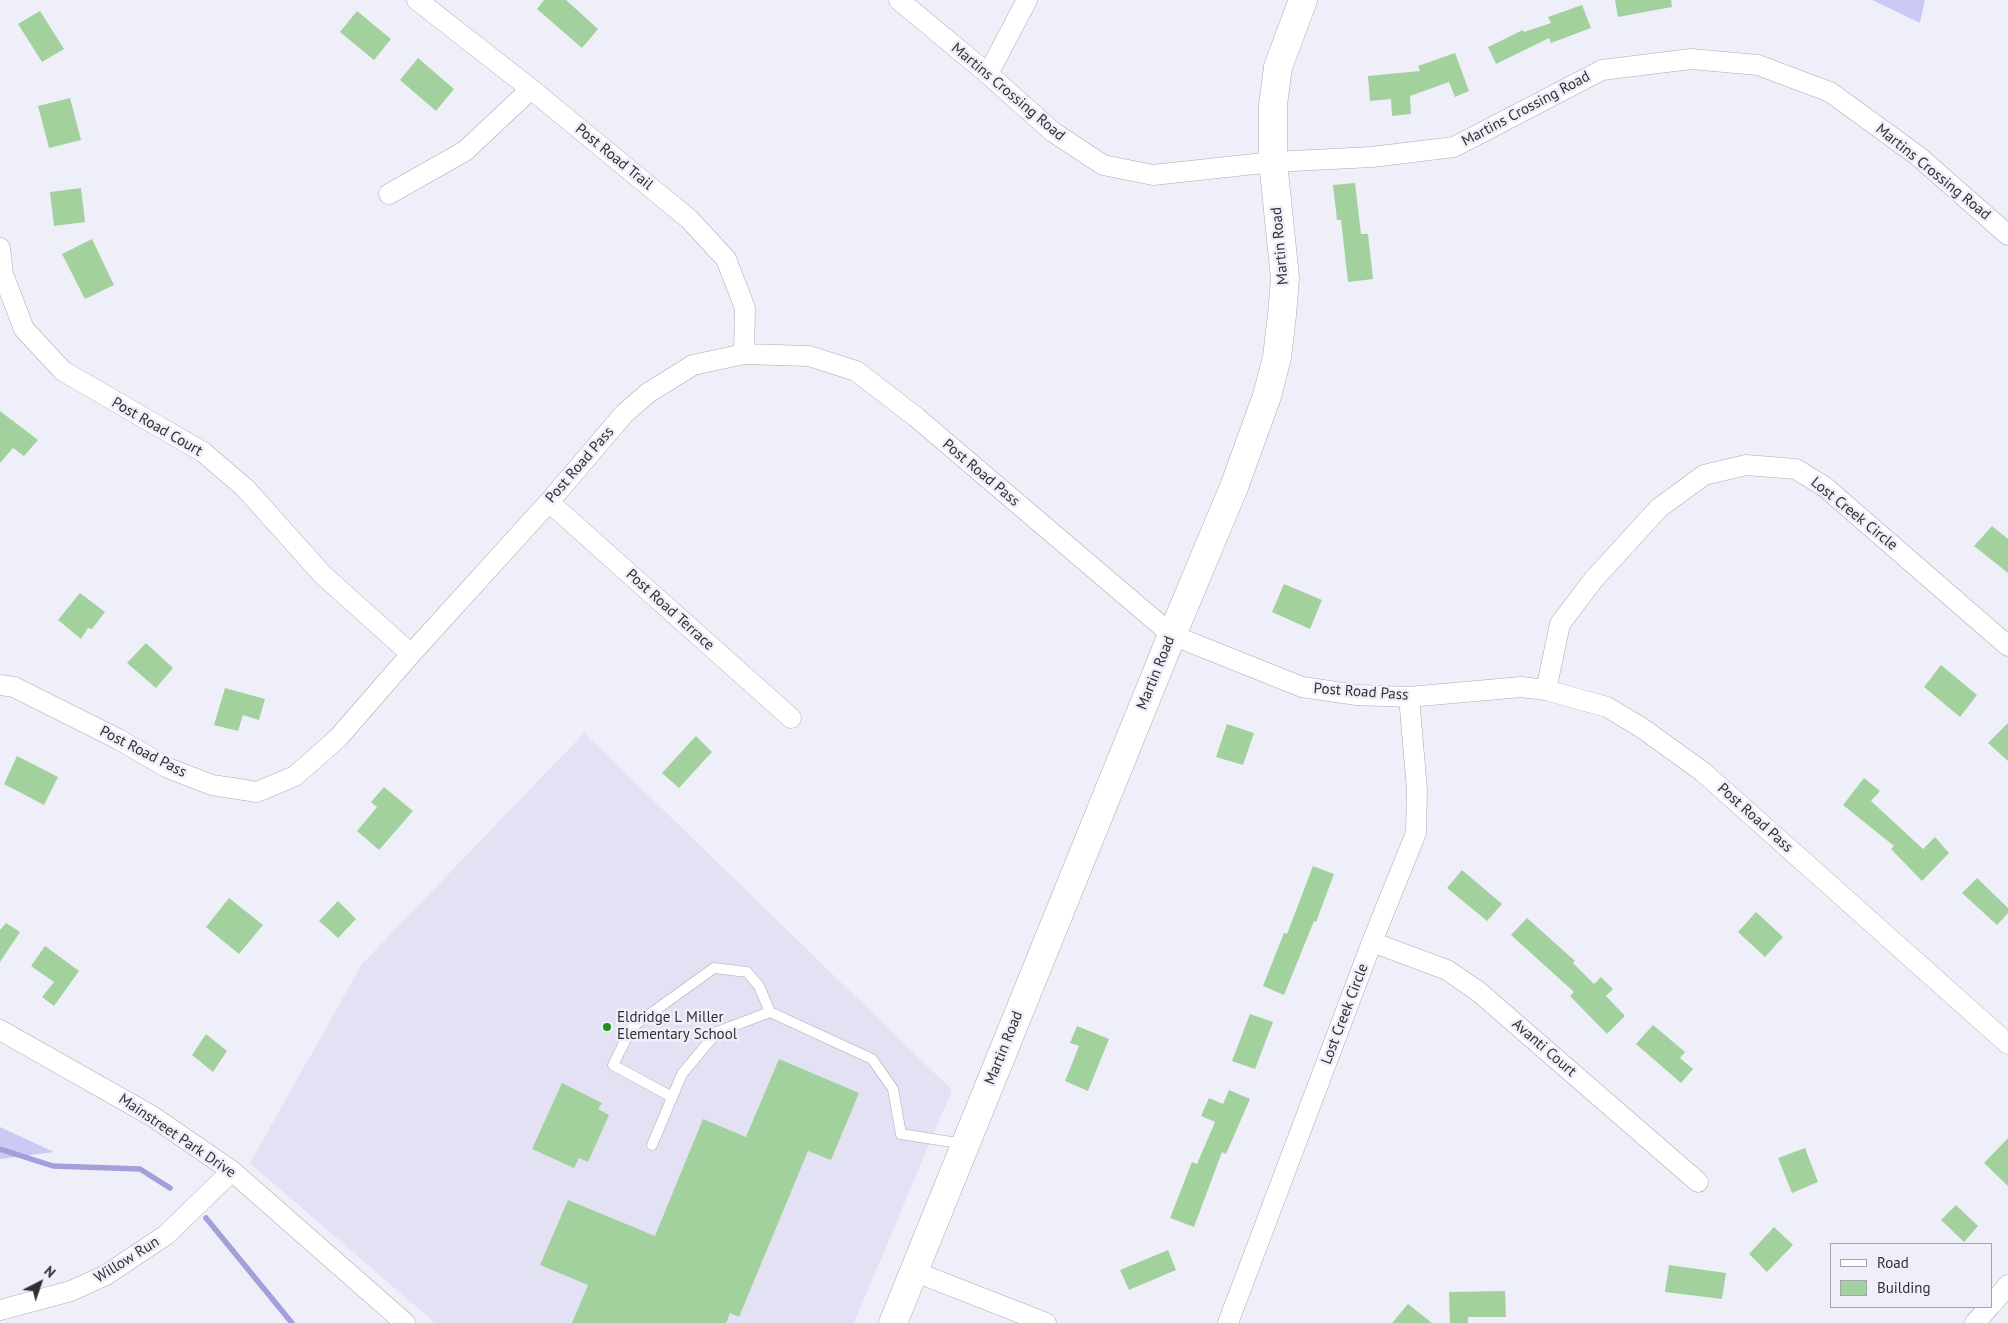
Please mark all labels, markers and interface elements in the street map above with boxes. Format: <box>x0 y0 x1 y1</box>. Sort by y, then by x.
street label: Martins Crossing Road <box>948 39 1068 145</box>
street label: Martins Crossing Road <box>1459 68 1593 150</box>
street label: Post Road Trail <box>572 120 656 194</box>
street label: Martins Crossing Road <box>1872 120 1994 224</box>
street label: Martin Road <box>1268 206 1292 286</box>
street label: Post Road Court <box>108 394 206 460</box>
street label: Post Road Pass <box>542 423 618 507</box>
street label: Post Road Pass <box>939 436 1023 510</box>
street label: Lost Creek Circle <box>1807 474 1901 554</box>
street label: Post Road Terrace <box>622 566 718 654</box>
street label: Martin Road <box>1133 634 1179 712</box>
street label: Post Road Pass <box>1313 680 1409 704</box>
street label: Post Road Pass <box>97 722 189 782</box>
street label: Post Road Pass <box>1714 780 1796 856</box>
street label: Lost Creek Circle <box>1318 961 1372 1067</box>
place label: Eldridge L Miller Elementary School <box>617 1009 737 1044</box>
street label: Martin Road <box>981 1009 1027 1087</box>
street label: Avanti Court <box>1508 1015 1580 1081</box>
marker: Eldridge L Miller Elementary School <box>601 1021 613 1033</box>
street label: Mainstreet Park Drive <box>115 1090 239 1182</box>
street label: Willow Run <box>91 1233 163 1287</box>
legend <box>1830 1243 1993 1308</box>
text: Road <box>1877 1253 1909 1272</box>
north arrow <box>15 1258 65 1308</box>
text: N <box>40 1262 59 1281</box>
text: Building <box>1877 1278 1931 1297</box>

